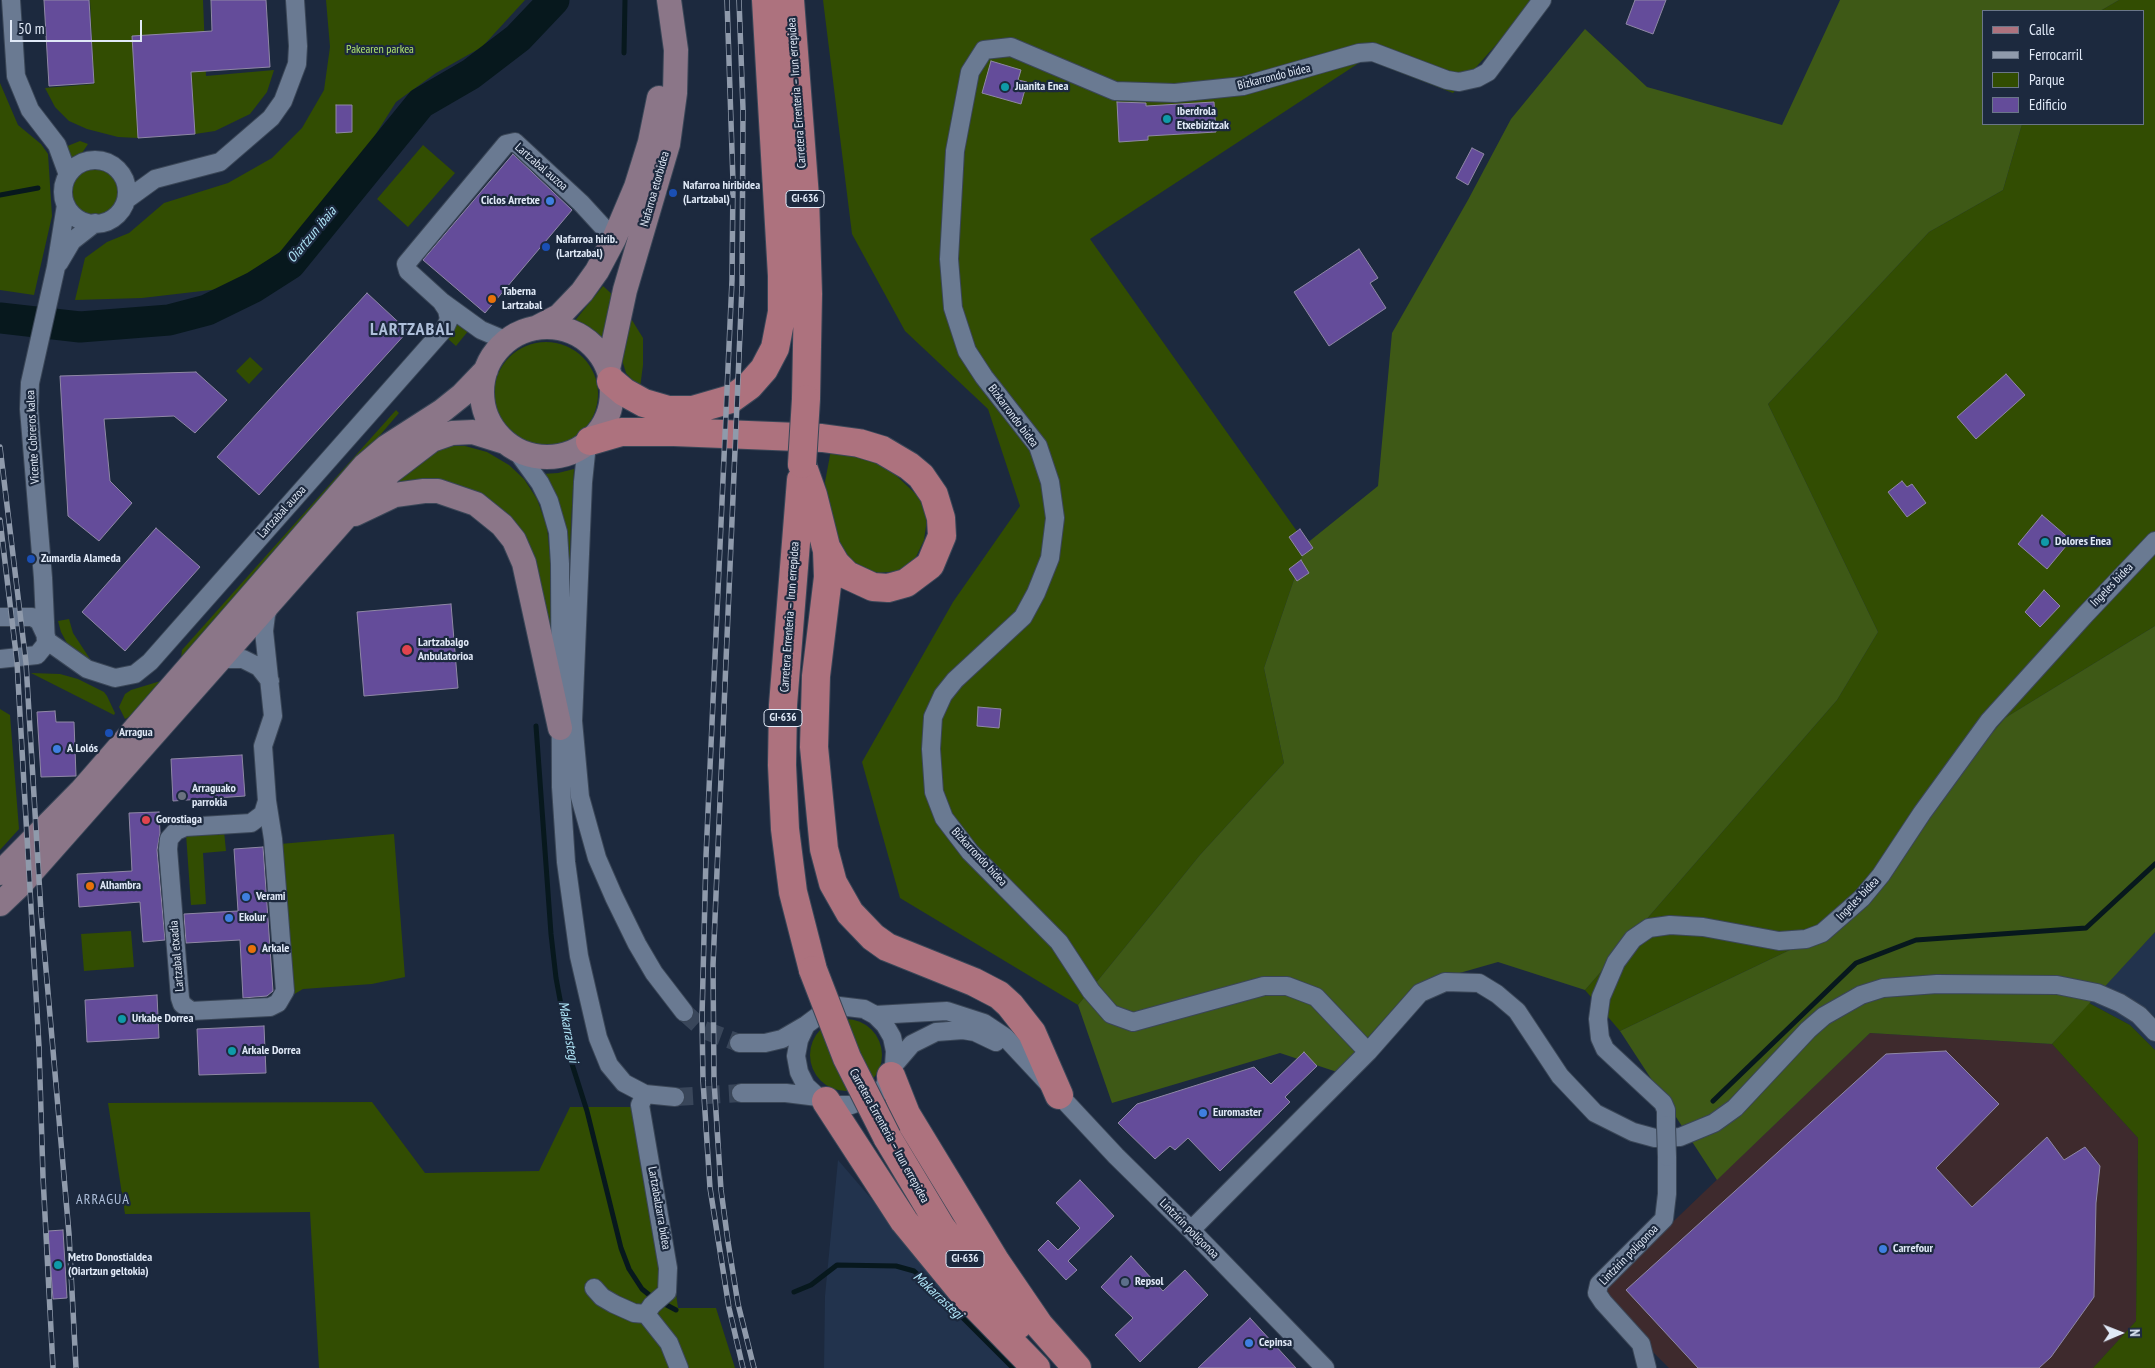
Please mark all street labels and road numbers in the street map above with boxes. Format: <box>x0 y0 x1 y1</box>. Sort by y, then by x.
street label: Carretera Errenteria – Irun errepidea <box>785 17 809 169</box>
street label: Bizkarrondo bidea <box>1236 61 1312 93</box>
street label: Lartzabal auzoa <box>512 140 570 194</box>
street label: Nafarroa etorbidea <box>637 150 673 228</box>
road number: GI-636 <box>786 190 824 208</box>
street label: Bizkarrondo bidea <box>985 382 1041 450</box>
street label: Vicente Cobreros kalea <box>23 390 43 484</box>
street label: Lartzabal auzoa <box>255 483 309 541</box>
street label: Carretera Errenteria – Irun errepidea <box>778 541 802 693</box>
street label: Ingeles bidea <box>2088 560 2136 610</box>
road number: GI-636 <box>764 710 802 726</box>
street label: Bizkarrondo bidea <box>948 825 1010 889</box>
street label: Ingeles bidea <box>1834 874 1882 924</box>
street label: Lartzabal etxadia <box>167 920 187 992</box>
street label: Carretera Errenteria – Irun errepidea <box>846 1066 932 1206</box>
street label: Lartzabalzarra bidea <box>645 1165 673 1251</box>
street label: Lintzirin poligonoa <box>1156 1196 1222 1262</box>
street label: Lintzirin poligonoa <box>1597 1222 1661 1288</box>
road number: GI-636 <box>946 1250 984 1268</box>

